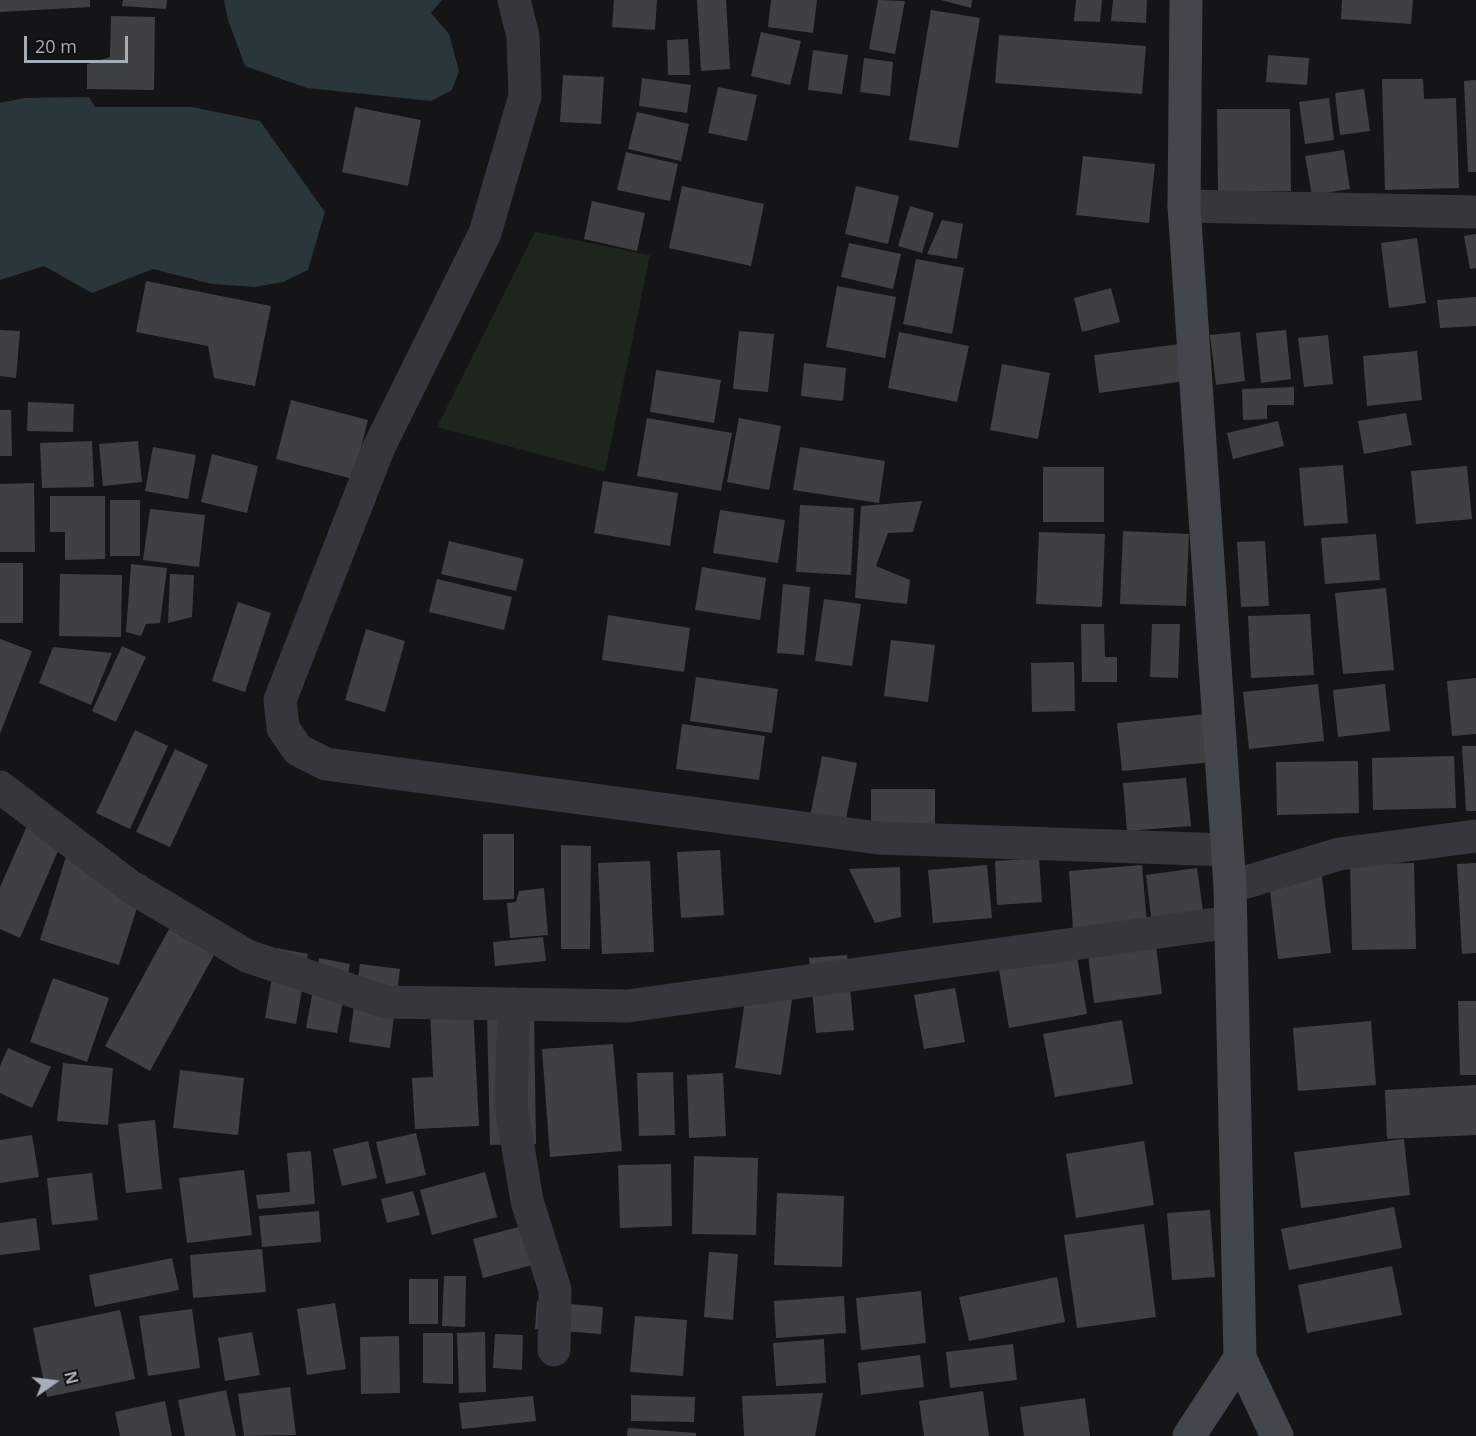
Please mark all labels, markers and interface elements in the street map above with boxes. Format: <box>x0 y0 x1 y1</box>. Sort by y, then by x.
scale bar <box>27 24 130 62</box>
text: 20 m <box>35 34 77 58</box>
north arrow <box>24 1352 84 1412</box>
text: N <box>59 1369 84 1387</box>

